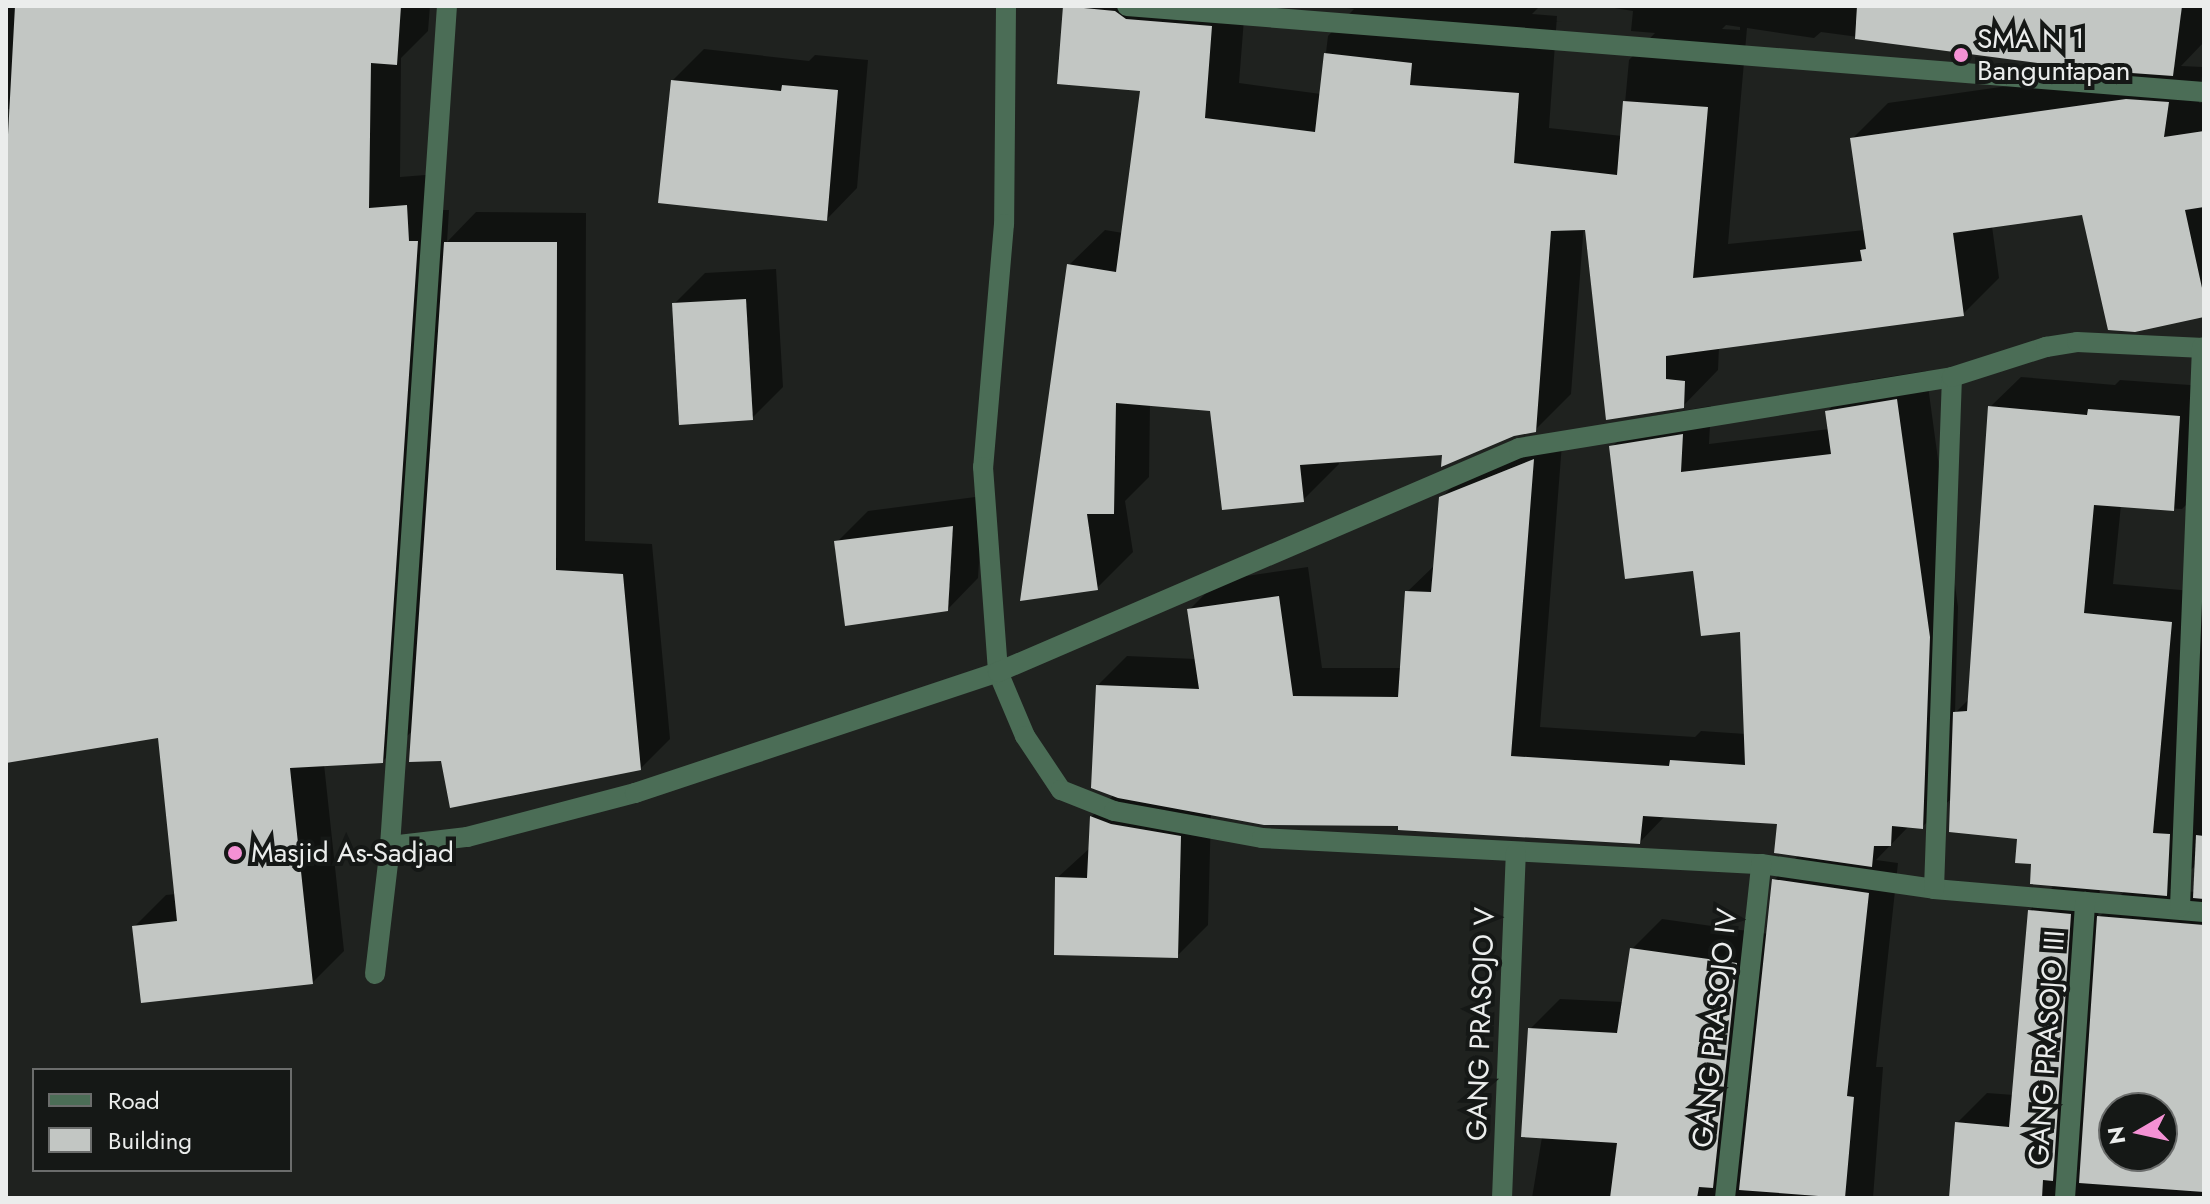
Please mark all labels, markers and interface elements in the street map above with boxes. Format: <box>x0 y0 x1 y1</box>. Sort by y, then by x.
place label: SMA N 1 Banguntapan <box>1977 22 2130 88</box>
marker: SMA N 1 Banguntapan <box>1952 46 1970 64</box>
place label: Masjid As-Sadjad <box>251 836 454 870</box>
marker: Masjid As-Sadjad <box>226 844 244 862</box>
street label: GANG PRASOJO V <box>1460 907 1502 1141</box>
street label: GANG PRASOJO IV <box>1686 907 1744 1149</box>
street label: GANG PRASOJO III <box>2022 929 2072 1167</box>
legend <box>32 1068 292 1172</box>
text: Road <box>108 1083 160 1118</box>
north arrow <box>2098 1092 2178 1172</box>
text: Building <box>108 1123 192 1158</box>
text: N <box>2099 1124 2133 1147</box>

